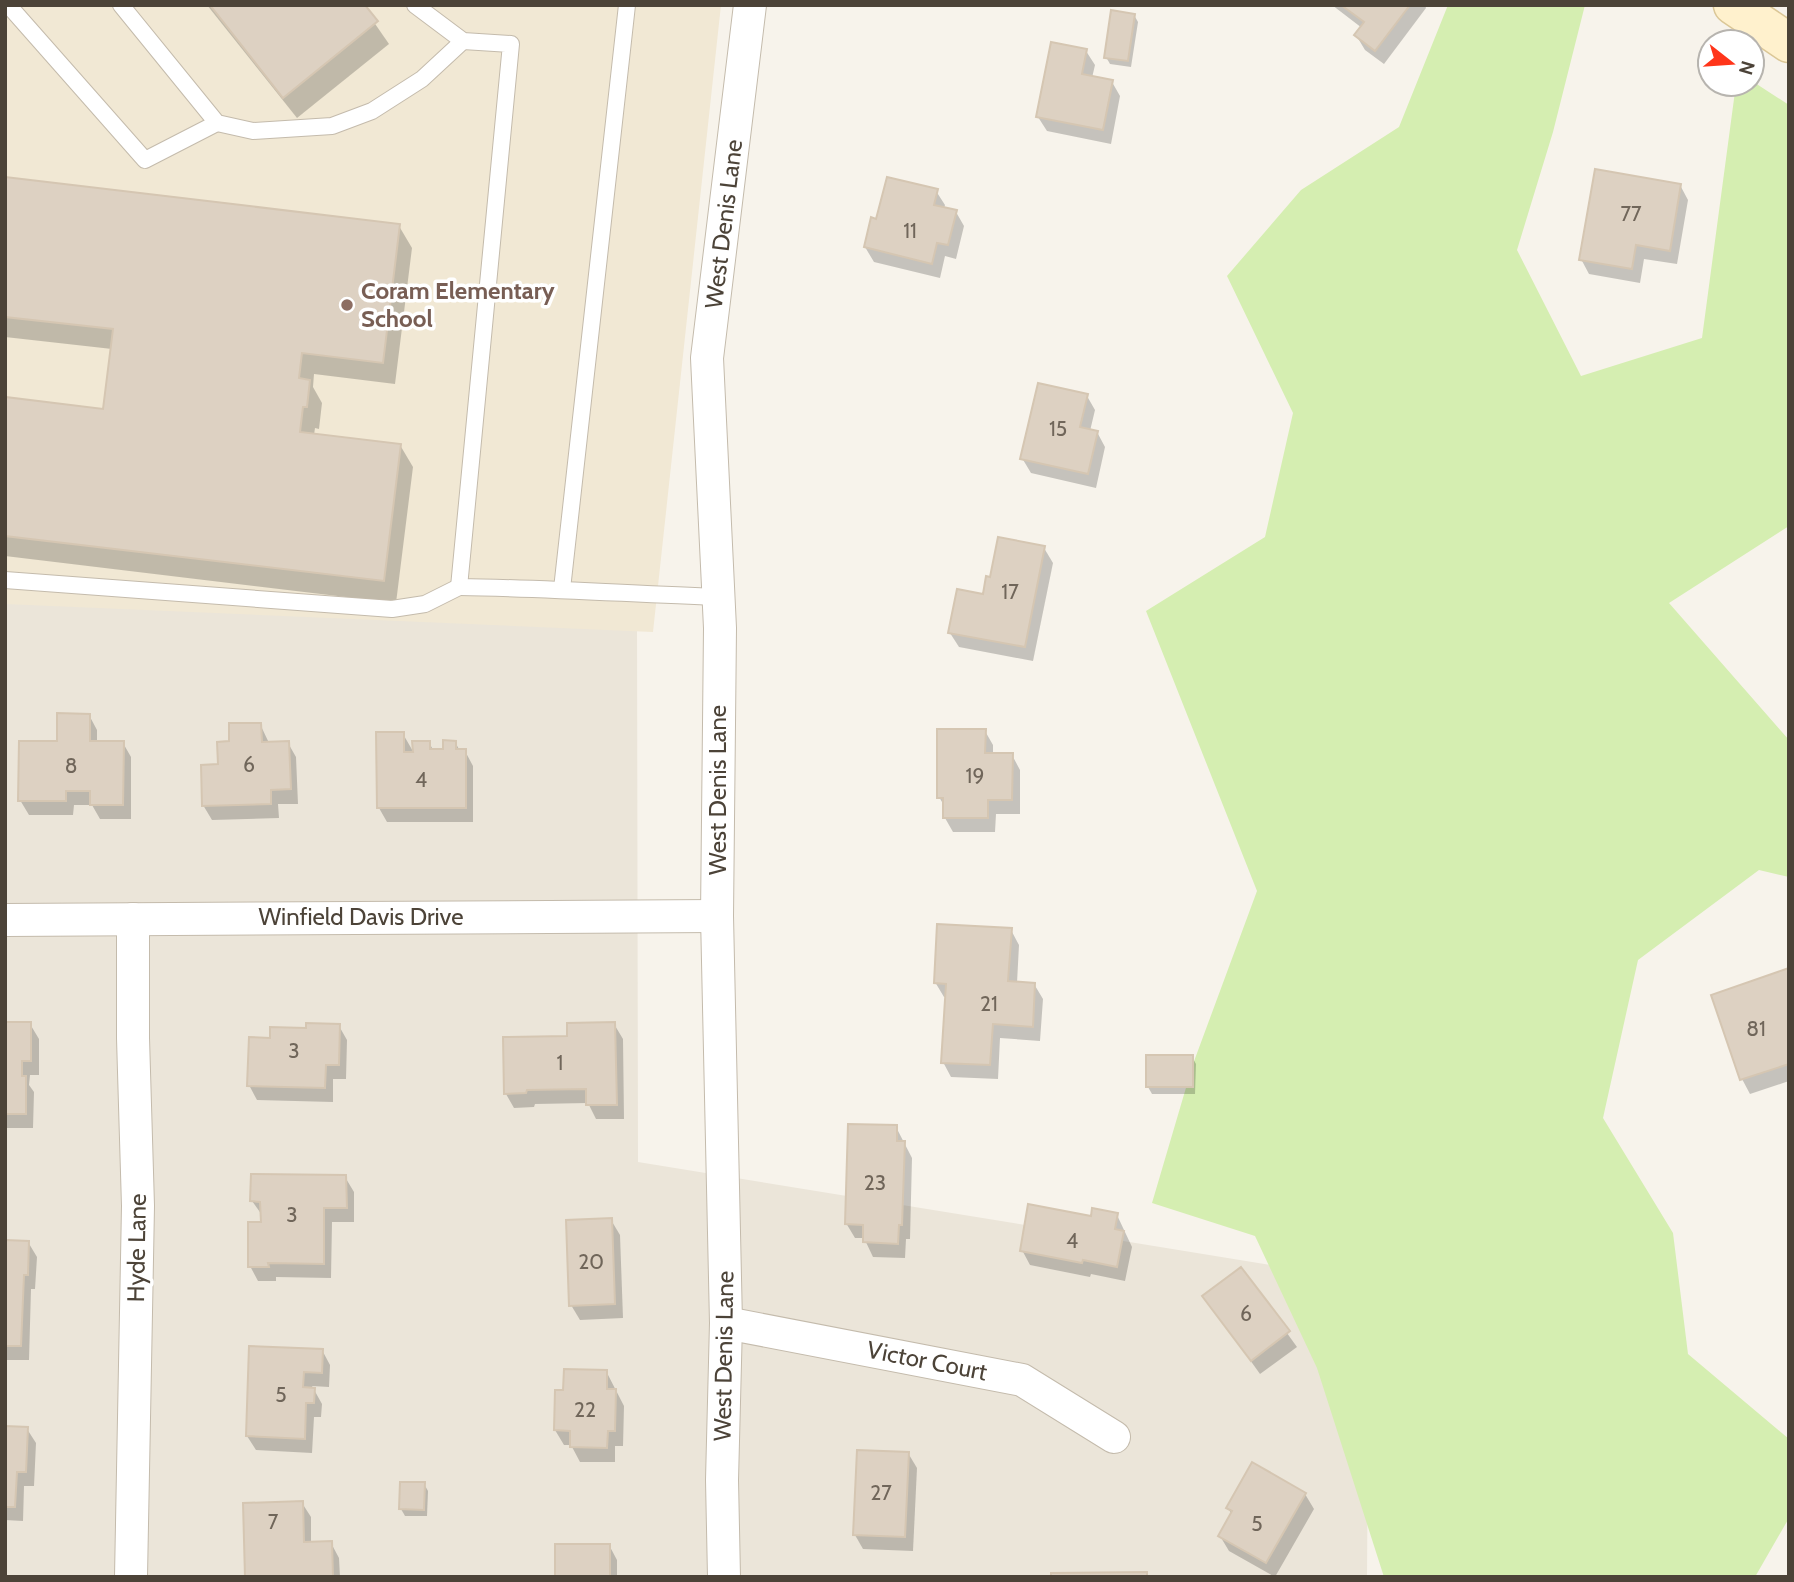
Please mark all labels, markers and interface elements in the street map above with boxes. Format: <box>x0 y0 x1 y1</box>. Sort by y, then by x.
north arrow <box>1696 28 1766 98</box>
text: N <box>1734 58 1760 78</box>
street label: West Denis Lane <box>699 138 748 310</box>
house number: 77 <box>1620 201 1642 226</box>
house number: 11 <box>903 218 917 243</box>
place label: Coram Elementary School <box>361 276 555 333</box>
marker: Coram Elementary School <box>339 297 355 313</box>
house number: 15 <box>1049 416 1067 441</box>
house number: 17 <box>1001 579 1019 604</box>
street label: West Denis Lane <box>703 705 732 875</box>
house number: 6 <box>243 752 255 777</box>
house number: 8 <box>65 753 77 778</box>
house number: 19 <box>966 763 984 788</box>
house number: 4 <box>415 767 427 792</box>
street label: Winfield Davis Drive <box>259 902 463 931</box>
house number: 21 <box>980 991 998 1016</box>
house number: 81 <box>1746 1016 1766 1041</box>
house number: 3 <box>288 1038 300 1063</box>
house number: 1 <box>557 1050 563 1075</box>
house number: 23 <box>864 1170 886 1195</box>
street label: Hyde Lane <box>121 1193 152 1303</box>
house number: 3 <box>286 1202 298 1227</box>
house number: 4 <box>1066 1228 1078 1253</box>
house number: 20 <box>578 1249 604 1274</box>
street label: West Denis Lane <box>708 1271 739 1441</box>
house number: 6 <box>1240 1301 1252 1326</box>
street label: Victor Court <box>865 1335 990 1386</box>
house number: 5 <box>275 1382 287 1407</box>
house number: 22 <box>574 1397 596 1422</box>
house number: 27 <box>870 1480 892 1505</box>
house number: 7 <box>268 1509 279 1534</box>
house number: 5 <box>1251 1511 1263 1536</box>

